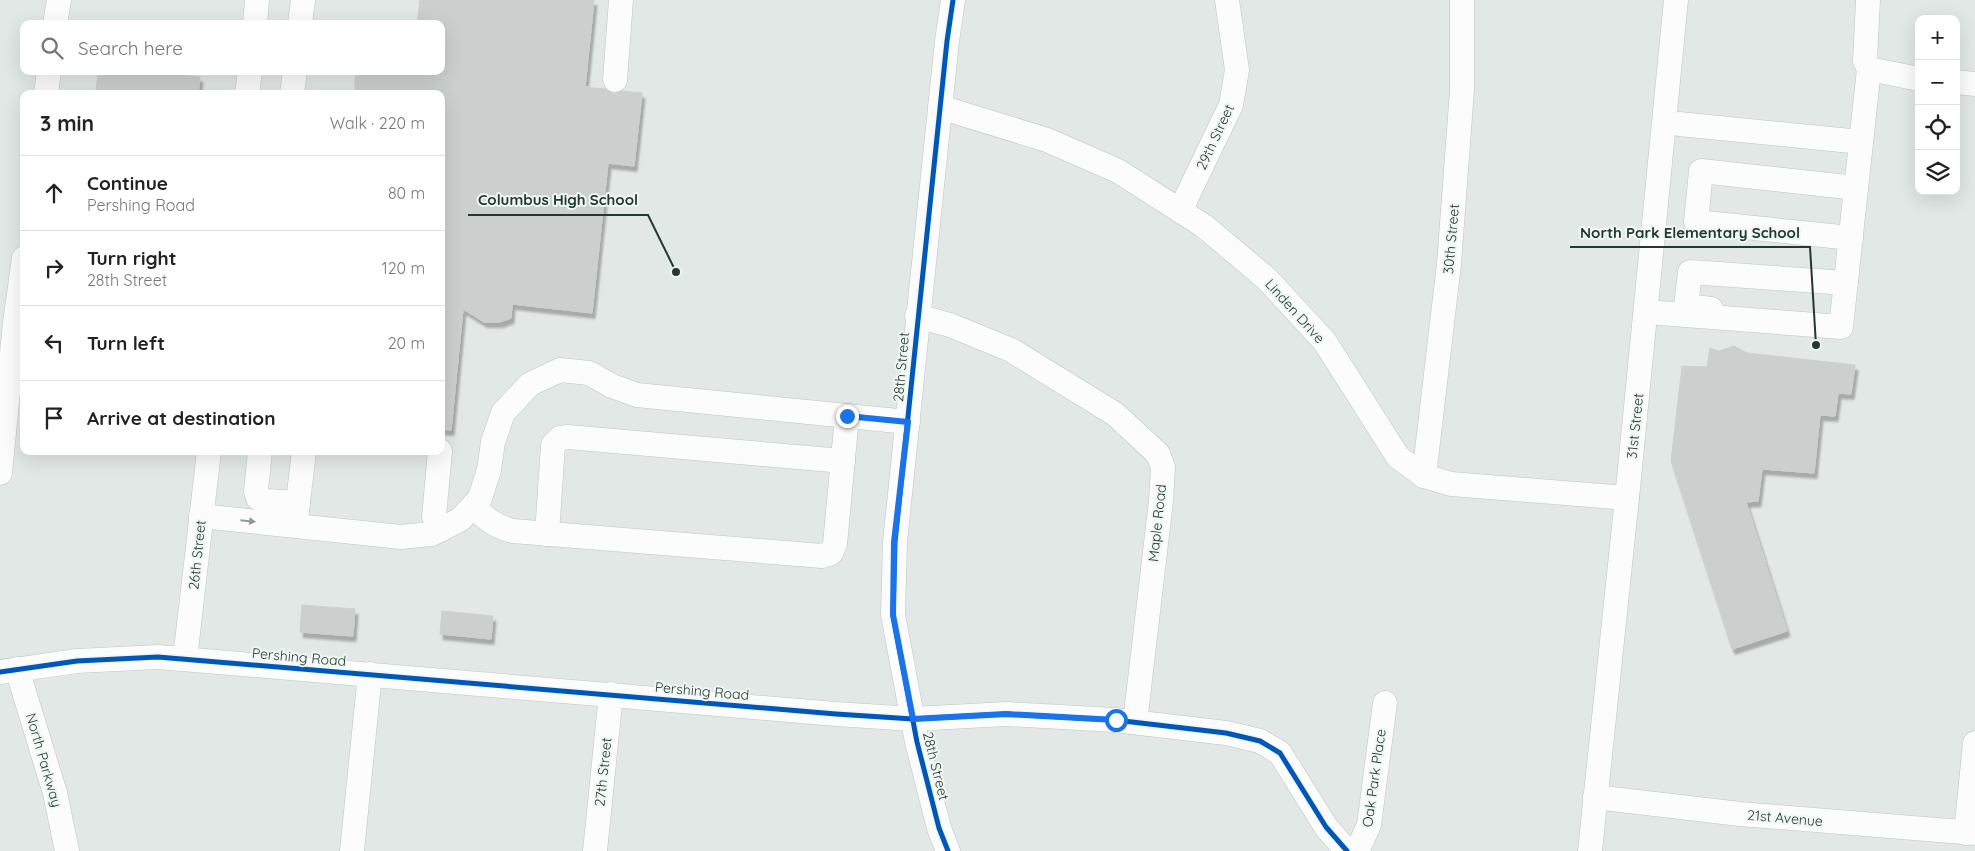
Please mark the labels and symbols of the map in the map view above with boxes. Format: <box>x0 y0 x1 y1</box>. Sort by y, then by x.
street label: 29th Street <box>1192 101 1238 173</box>
callout: Columbus High School <box>468 185 648 215</box>
text: Columbus High School <box>478 190 638 209</box>
street label: 30th Street <box>1439 203 1463 275</box>
callout: North Park Elementary School <box>1570 217 1810 247</box>
text: North Park Elementary School <box>1580 223 1800 242</box>
street label: Linden Drive <box>1261 275 1329 347</box>
street label: 28th Street <box>889 331 913 403</box>
street label: 31st Street <box>1623 392 1647 460</box>
route end <box>836 405 859 428</box>
street label: Maple Road <box>1144 483 1170 563</box>
one-way arrow <box>241 517 257 525</box>
street label: 26th Street <box>184 519 210 591</box>
street label: Pershing Road <box>251 644 347 670</box>
street label: Pershing Road <box>654 678 750 704</box>
route start <box>1105 709 1128 732</box>
street label: North Parkway <box>22 711 66 809</box>
street label: Oak Park Place <box>1358 728 1390 828</box>
street label: 28th Street <box>919 730 953 802</box>
street label: 27th Street <box>590 736 616 807</box>
street label: 21st Avenue <box>1746 806 1824 830</box>

